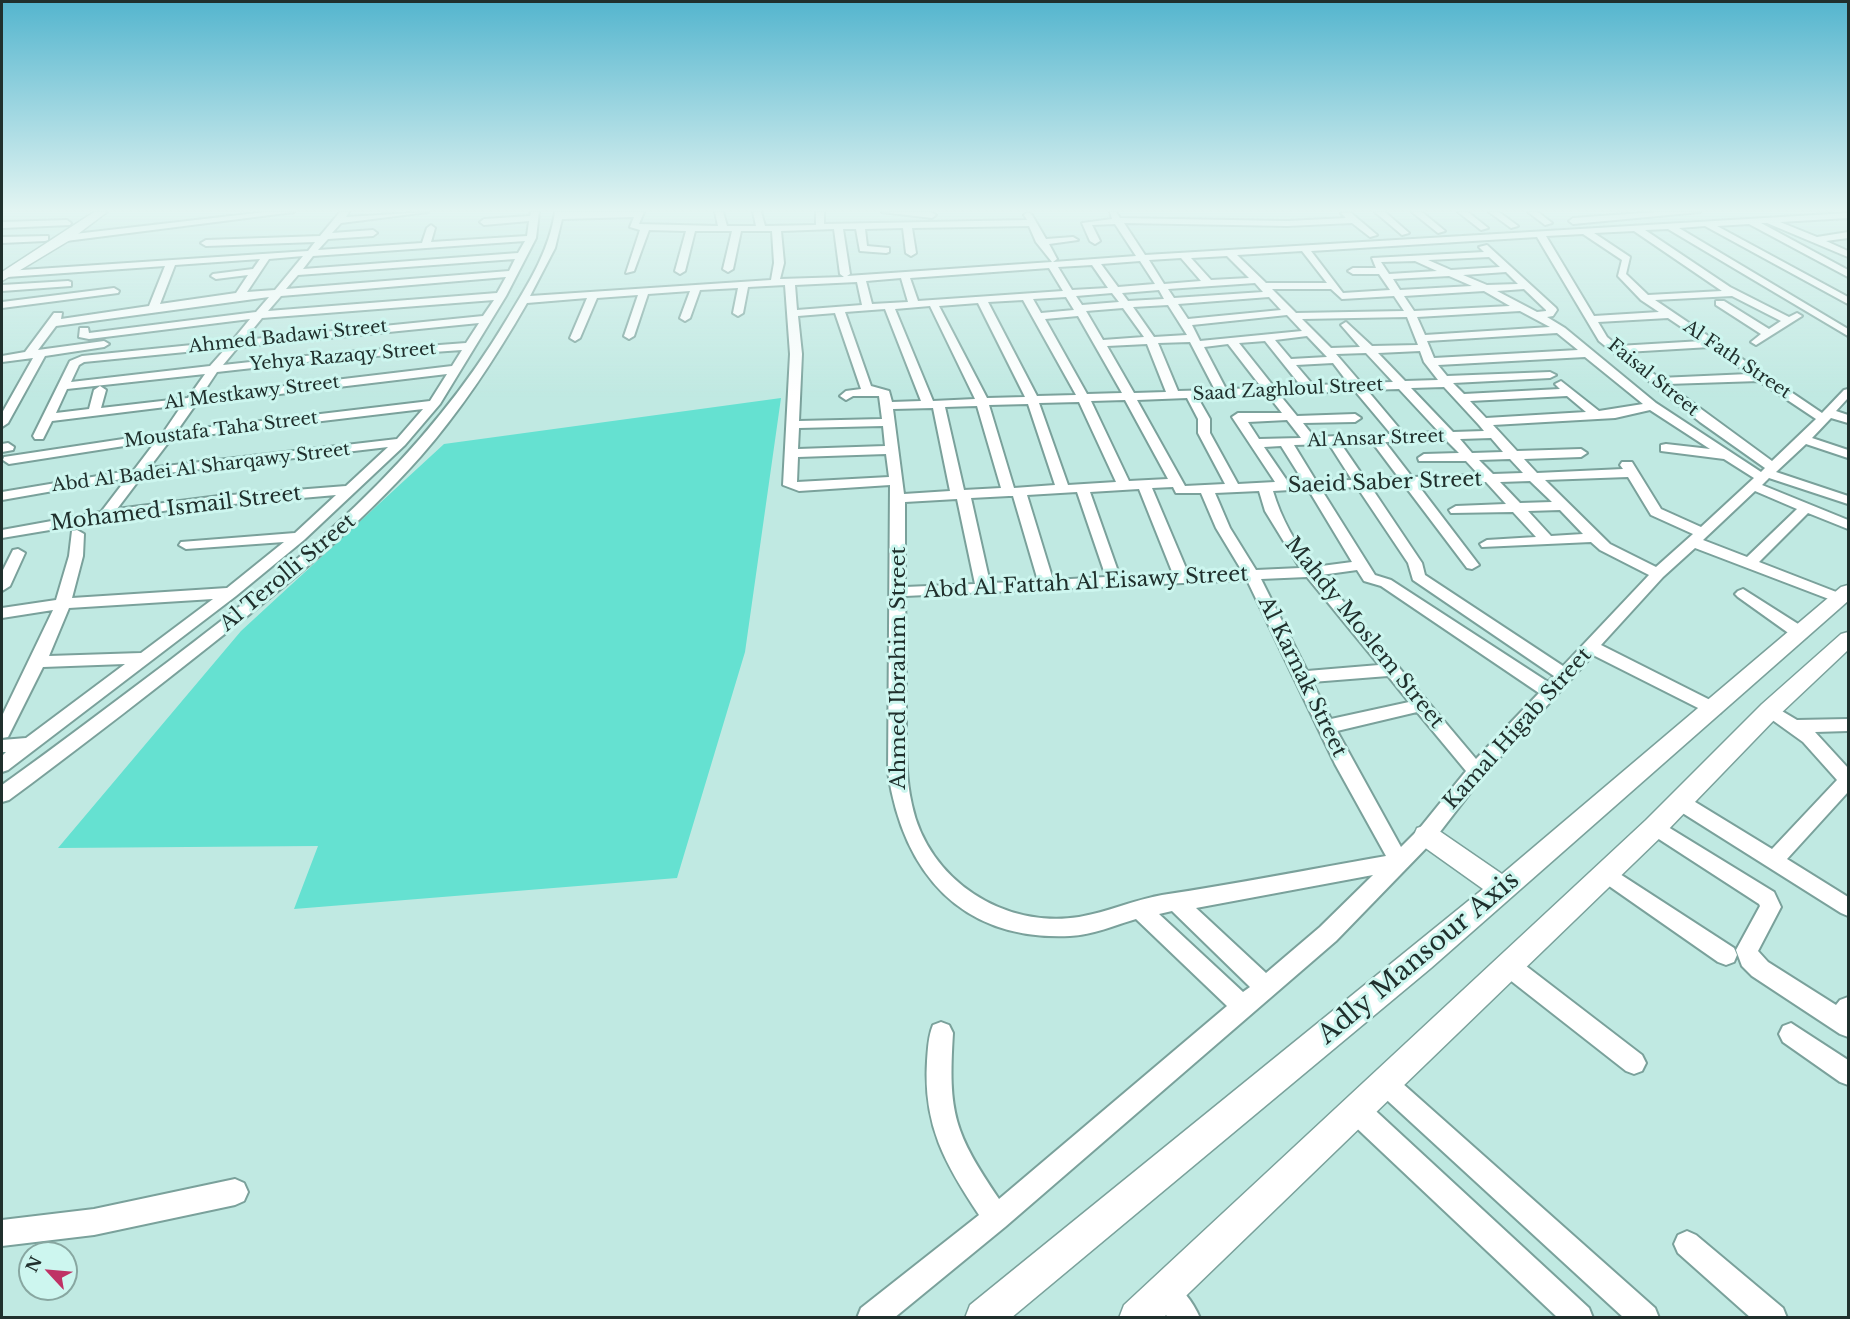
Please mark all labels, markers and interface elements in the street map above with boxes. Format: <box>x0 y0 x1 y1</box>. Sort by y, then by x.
street label: Ahmed Badawi Street <box>188 316 388 358</box>
street label: Al Fath Street <box>1679 316 1795 404</box>
street label: Faisal Street <box>1603 335 1703 421</box>
street label: Yehya Razaqy Street <box>249 338 437 376</box>
street label: Al Mestkawy Street <box>163 372 341 414</box>
street label: Saad Zaghloul Street <box>1192 374 1384 406</box>
street label: Moustafa Taha Street <box>123 407 319 453</box>
street label: Al Ansar Street <box>1307 426 1445 452</box>
street label: Abd Al Badei Al Sharqawy Street <box>51 439 351 497</box>
street label: Saeid Saber Street <box>1287 467 1483 499</box>
street label: Mohamed Ismail Street <box>49 481 303 537</box>
street label: Al Terolli Street <box>215 509 361 637</box>
street label: Mahdy Moslem Street <box>1279 532 1449 734</box>
street label: Ahmed Ibrahim Street <box>886 547 912 789</box>
street label: Abd Al Fattah Al Eisawy Street <box>923 562 1249 604</box>
street label: Al Karnak Street <box>1252 593 1352 761</box>
street label: Kamal Higab Street <box>1439 643 1597 815</box>
street label: Adly Mansour Axis <box>1312 865 1526 1051</box>
north arrow <box>18 1241 78 1301</box>
text: N <box>21 1253 46 1275</box>

